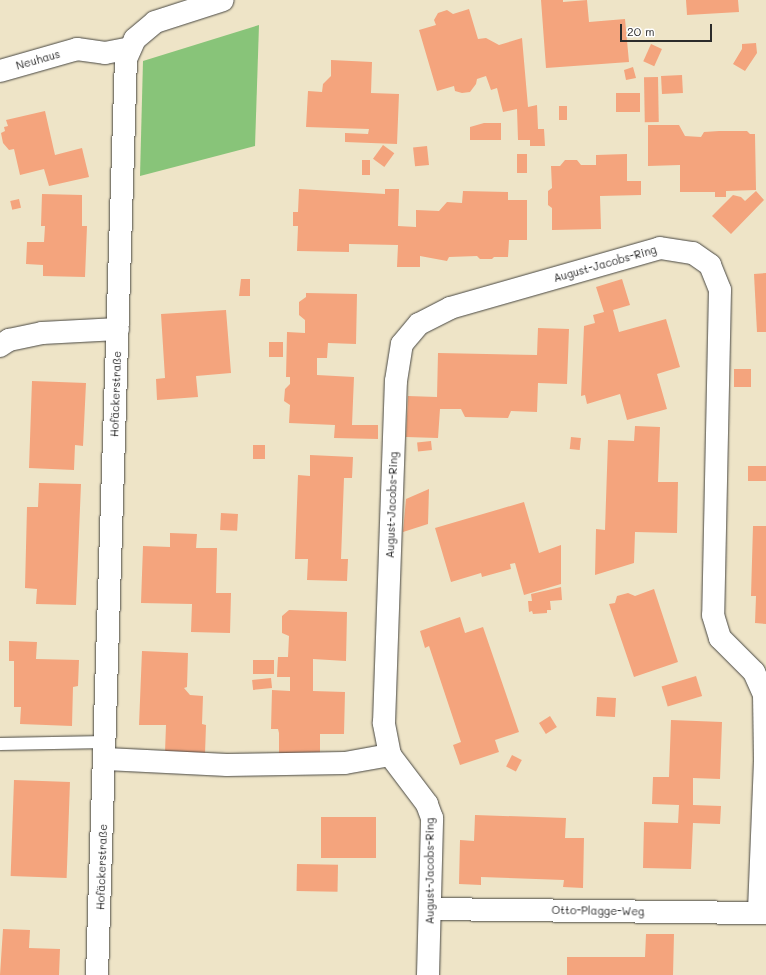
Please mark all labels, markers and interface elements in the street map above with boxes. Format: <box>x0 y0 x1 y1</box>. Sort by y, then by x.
scale bar <box>622 16 714 42</box>
text: 20 m <box>627 23 655 39</box>
street label: Neuhaus <box>14 47 62 73</box>
street label: August-Jacobs-Ring <box>552 243 658 285</box>
street label: Hofäckerstraße <box>108 351 124 437</box>
street label: August-Jacobs-Ring <box>384 451 400 559</box>
street label: August-Jacobs-Ring <box>423 818 437 924</box>
street label: Hofäckerstraße <box>94 824 110 910</box>
street label: Otto-Plagge-Weg <box>551 904 645 918</box>

